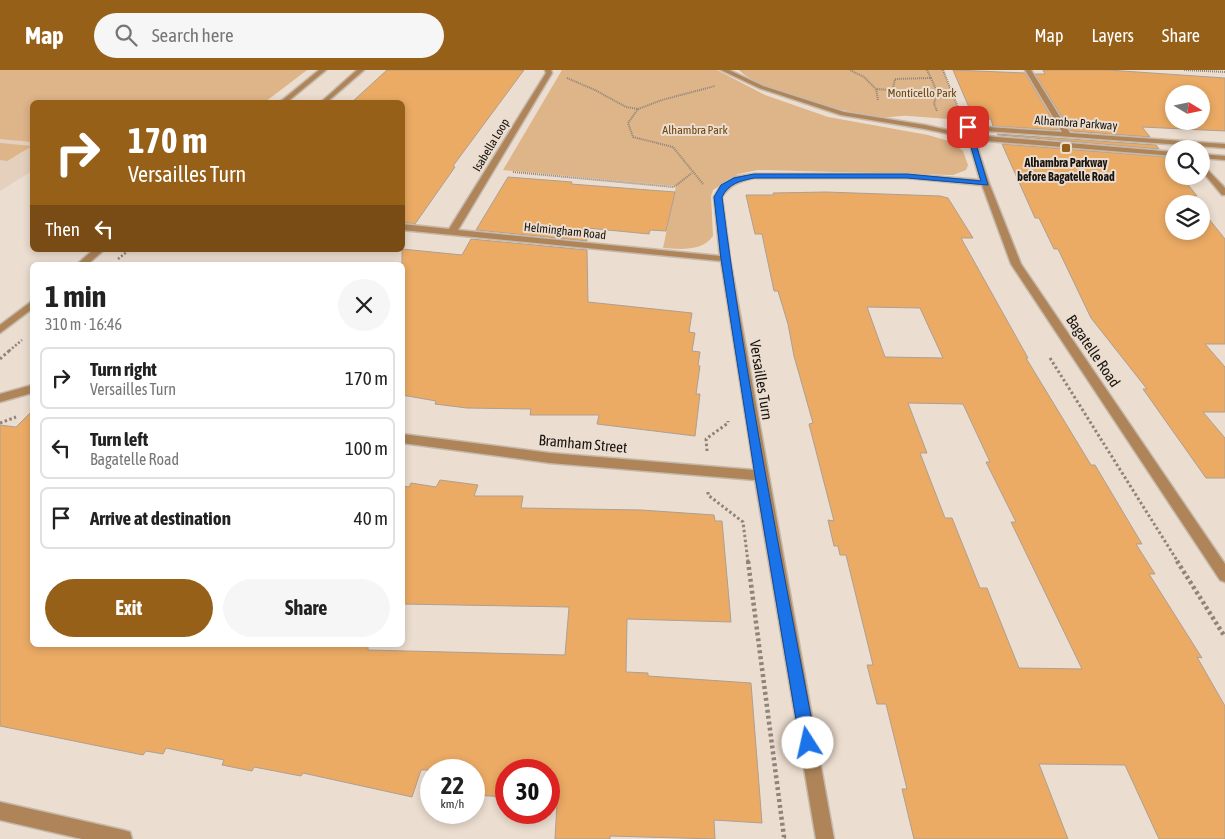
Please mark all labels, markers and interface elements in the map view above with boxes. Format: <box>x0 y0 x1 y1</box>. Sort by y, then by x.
search box <box>94 13 444 58</box>
icon: search <box>112 21 140 49</box>
text: Map <box>25 22 64 49</box>
text: Search here <box>152 24 234 46</box>
text: Map <box>1034 25 1063 46</box>
text: Layers <box>1091 25 1134 46</box>
text: Share <box>1162 25 1200 46</box>
north arrow <box>1165 85 1210 130</box>
map controls <box>1165 85 1210 240</box>
park label: Monticello Park <box>887 86 957 100</box>
pin <box>947 106 989 148</box>
icon: arrive <box>954 113 982 141</box>
street label: Alhambra Parkway <box>1034 113 1118 133</box>
street label: Isabella Loop <box>470 116 512 174</box>
icon: right <box>45 120 110 185</box>
text: 170 m <box>128 120 207 160</box>
park label: Alhambra Park <box>662 123 728 137</box>
button: search <box>1165 140 1210 185</box>
marker: Alhambra Parkway before Bagatelle Road <box>1060 142 1072 154</box>
place label: Alhambra Parkway before Bagatelle Road <box>1017 156 1115 184</box>
text: Versailles Turn <box>128 161 246 187</box>
button: layers <box>1165 195 1210 240</box>
icon: left <box>90 215 118 243</box>
text: Then <box>45 218 80 240</box>
street label: Helmingham Road <box>523 220 607 242</box>
text: 1 min <box>45 279 106 313</box>
button: close <box>338 279 390 331</box>
street label: Bagatelle Road <box>1063 311 1124 390</box>
text: 310 m · 16:46 <box>45 315 122 333</box>
street label: Versailles Turn <box>747 339 776 421</box>
text: Turn right <box>90 358 157 380</box>
icon: right <box>47 364 75 392</box>
text: 170 m <box>345 367 388 389</box>
text: Versailles Turn <box>90 380 176 398</box>
text: Turn left <box>90 428 148 450</box>
street label: Bramham Street <box>538 431 628 456</box>
icon: left <box>47 434 75 462</box>
text: 100 m <box>345 437 388 459</box>
text: Bagatelle Road <box>90 450 179 468</box>
icon: arrive <box>47 504 75 532</box>
text: Arrive at destination <box>90 507 231 529</box>
text: 40 m <box>354 507 388 529</box>
button: Exit <box>45 579 213 637</box>
button: Share <box>223 579 390 637</box>
position arrow <box>781 716 833 768</box>
speed limit sign: 30 <box>495 759 560 824</box>
text: 22 <box>441 771 464 799</box>
text: km/h <box>441 797 464 811</box>

